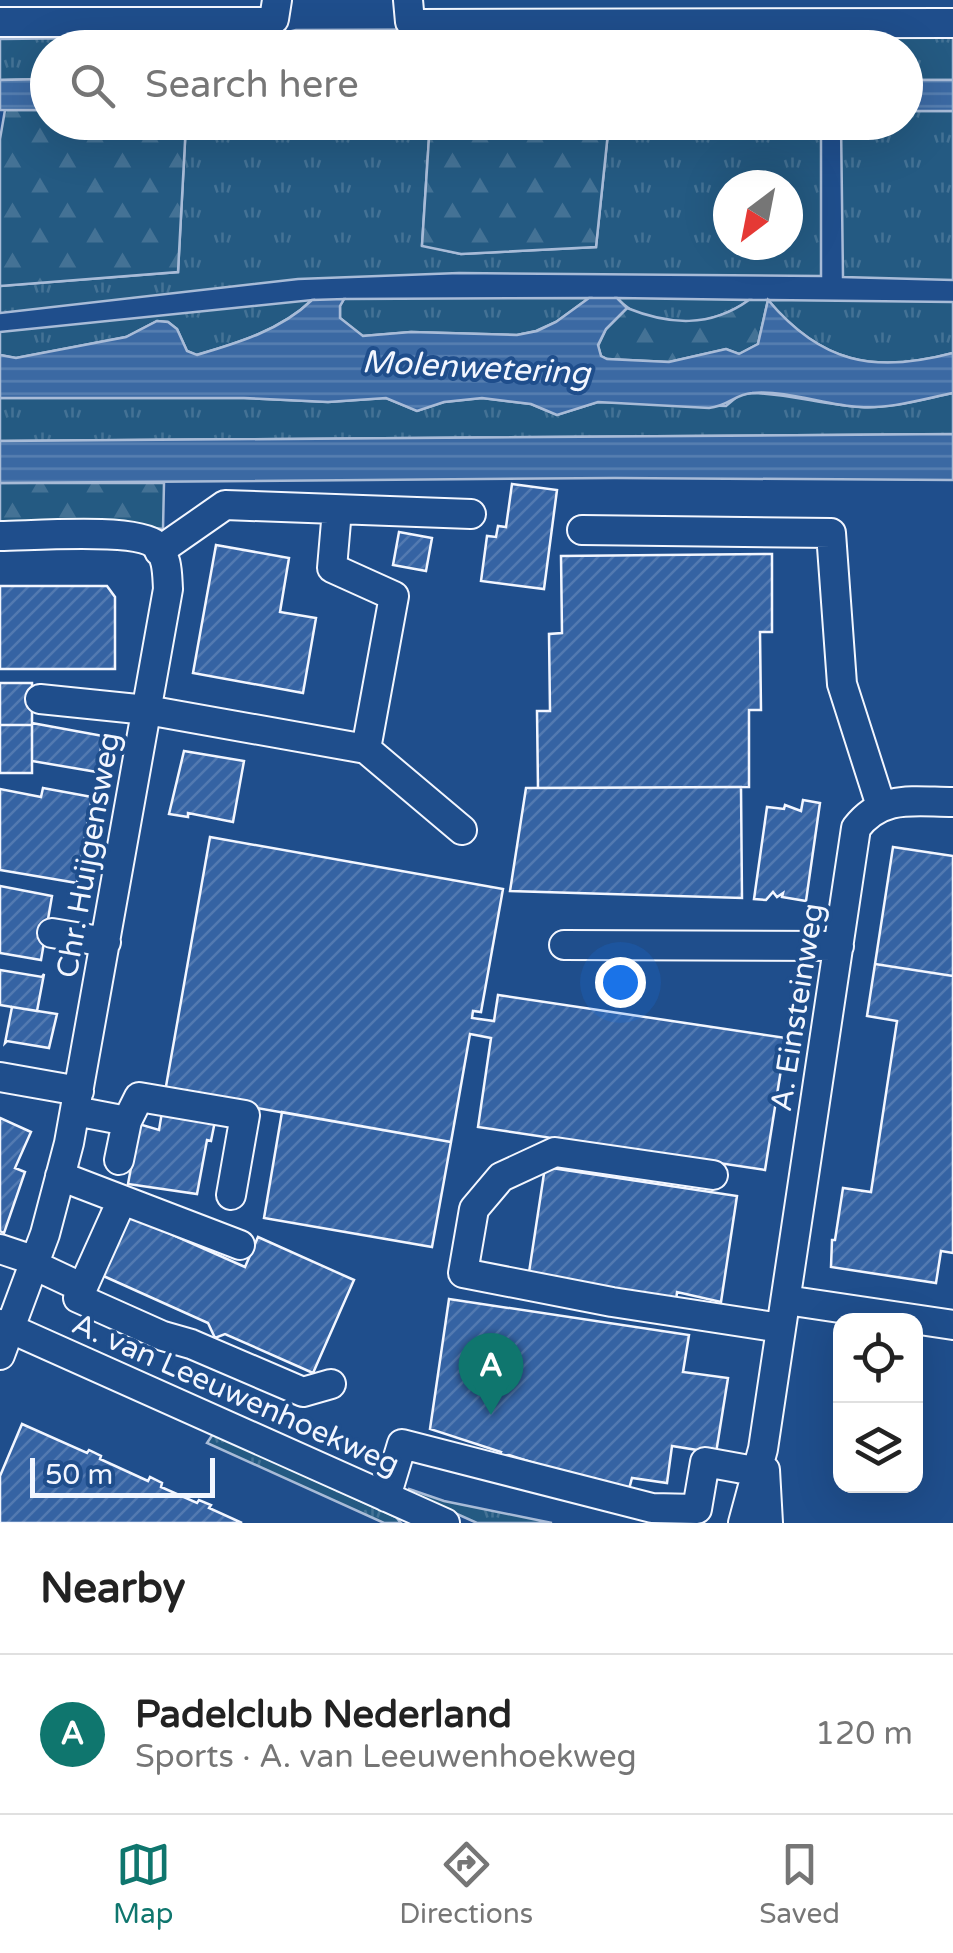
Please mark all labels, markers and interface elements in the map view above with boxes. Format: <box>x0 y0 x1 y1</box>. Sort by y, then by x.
search box <box>30 30 923 140</box>
icon: search <box>65 58 120 113</box>
text: Search here <box>145 62 359 108</box>
north arrow <box>713 170 803 260</box>
water label: Molenwetering <box>361 343 593 393</box>
street label: Chr. Huijgensweg <box>49 729 128 981</box>
street label: A. Einsteinweg <box>763 900 832 1114</box>
your location <box>595 957 646 1008</box>
street label: A. van Leeuwenhoekweg <box>66 1306 405 1483</box>
map controls <box>833 1313 923 1493</box>
button: locate <box>833 1313 923 1403</box>
pin: A <box>458 1332 524 1415</box>
button: layers <box>833 1403 923 1493</box>
scale bar <box>30 1453 215 1498</box>
text: 50 m <box>45 1458 113 1492</box>
text: Nearby <box>40 1563 185 1614</box>
text: Padelclub Nederland <box>135 1692 512 1738</box>
text: A <box>61 1715 84 1753</box>
text: 120 m <box>815 1715 913 1753</box>
text: Sports · A. van Leeuwenhoekweg <box>135 1738 637 1776</box>
tab: Map <box>113 1837 173 1931</box>
tab: Directions <box>399 1837 533 1931</box>
tab: Saved <box>759 1837 840 1931</box>

